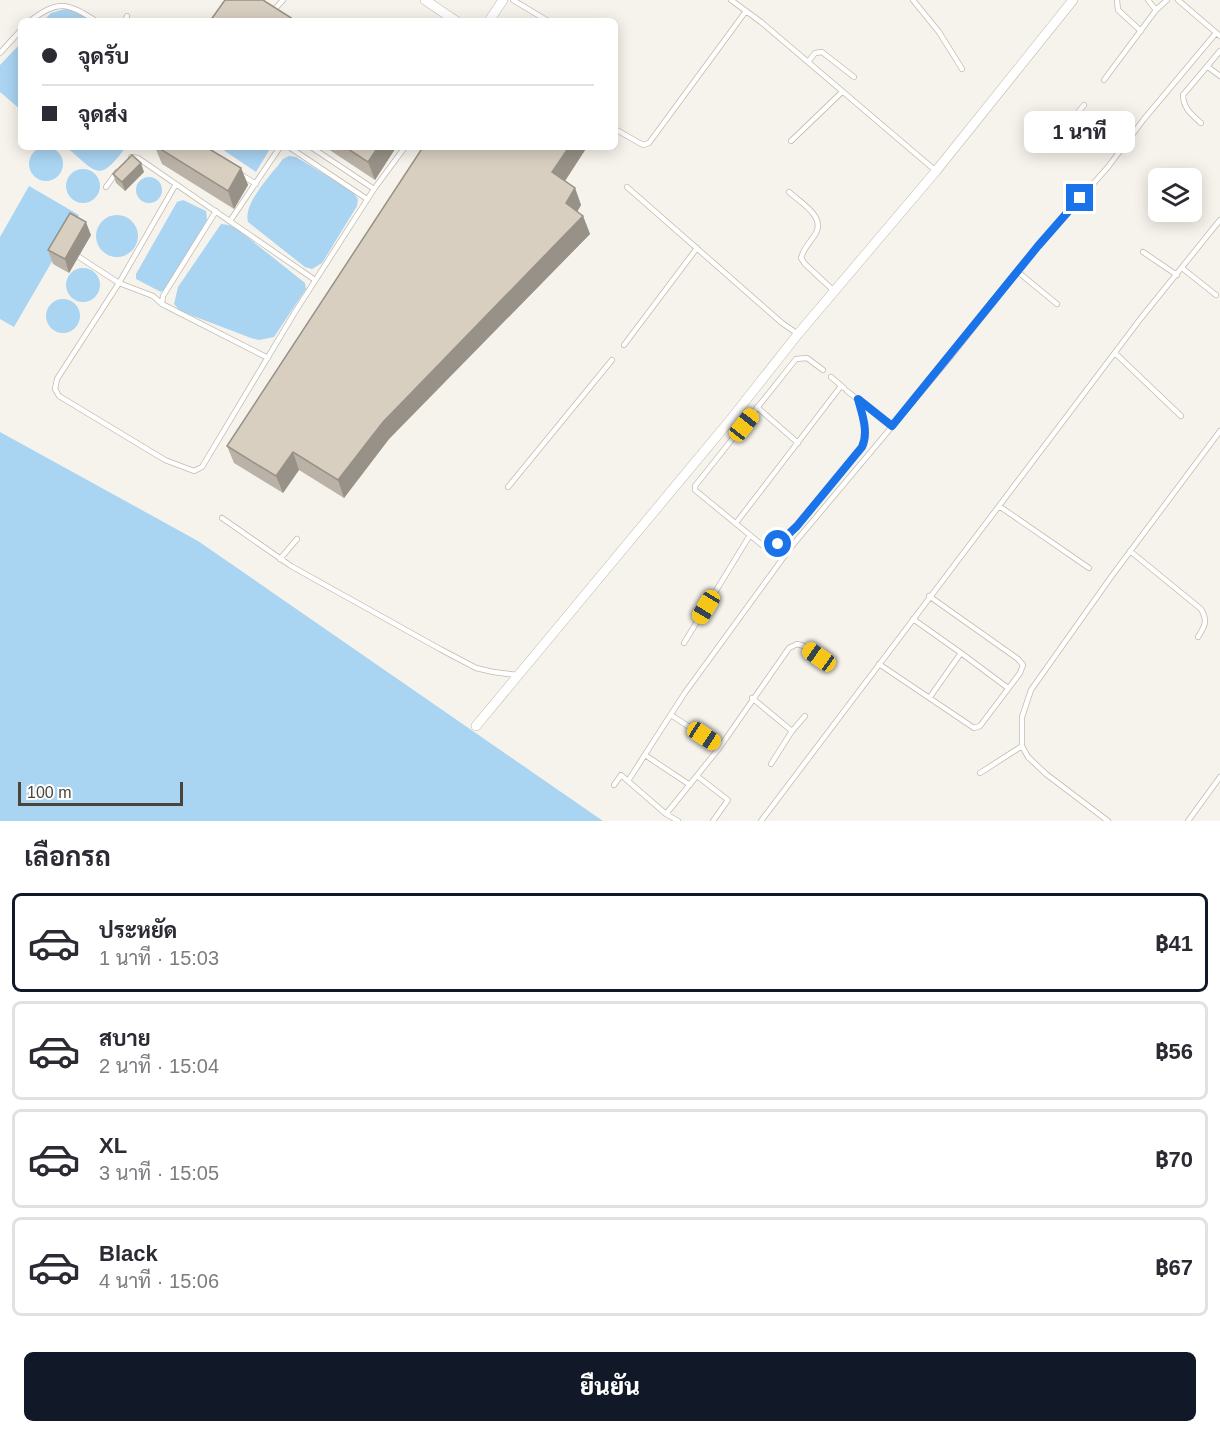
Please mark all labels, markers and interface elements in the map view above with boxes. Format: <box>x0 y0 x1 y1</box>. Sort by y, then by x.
text: จุดรับ <box>78 44 129 69</box>
text: จุดส่ง <box>78 102 128 127</box>
callout: 1 นาที <box>1024 111 1136 153</box>
text: 1 นาที <box>1053 121 1106 143</box>
map controls <box>1148 168 1202 222</box>
button: layers <box>1148 168 1202 222</box>
route end <box>1066 184 1093 211</box>
car <box>726 405 762 445</box>
route start <box>764 530 791 557</box>
car <box>689 587 723 627</box>
car <box>799 639 839 675</box>
car <box>684 719 724 753</box>
scale bar <box>18 779 183 806</box>
text: 100 m <box>27 784 71 801</box>
text: เลือกรถ <box>24 842 111 872</box>
icon: car <box>27 916 81 970</box>
text: ประหยัด <box>99 918 177 943</box>
text: ฿41 <box>1155 931 1193 956</box>
text: 1 นาที · 15:03 <box>99 947 219 969</box>
icon: car <box>27 1024 81 1078</box>
text: สบาย <box>99 1026 151 1051</box>
text: ฿56 <box>1155 1039 1193 1064</box>
text: 2 นาที · 15:04 <box>99 1055 219 1077</box>
icon: car <box>27 1132 81 1186</box>
text: XL <box>99 1133 127 1158</box>
text: ฿70 <box>1155 1147 1193 1172</box>
text: 3 นาที · 15:05 <box>99 1162 219 1184</box>
icon: car <box>27 1240 81 1294</box>
text: Black <box>99 1241 158 1266</box>
text: ฿67 <box>1155 1255 1193 1280</box>
text: 4 นาที · 15:06 <box>99 1270 219 1292</box>
button: ยืนยัน <box>24 1352 1196 1421</box>

